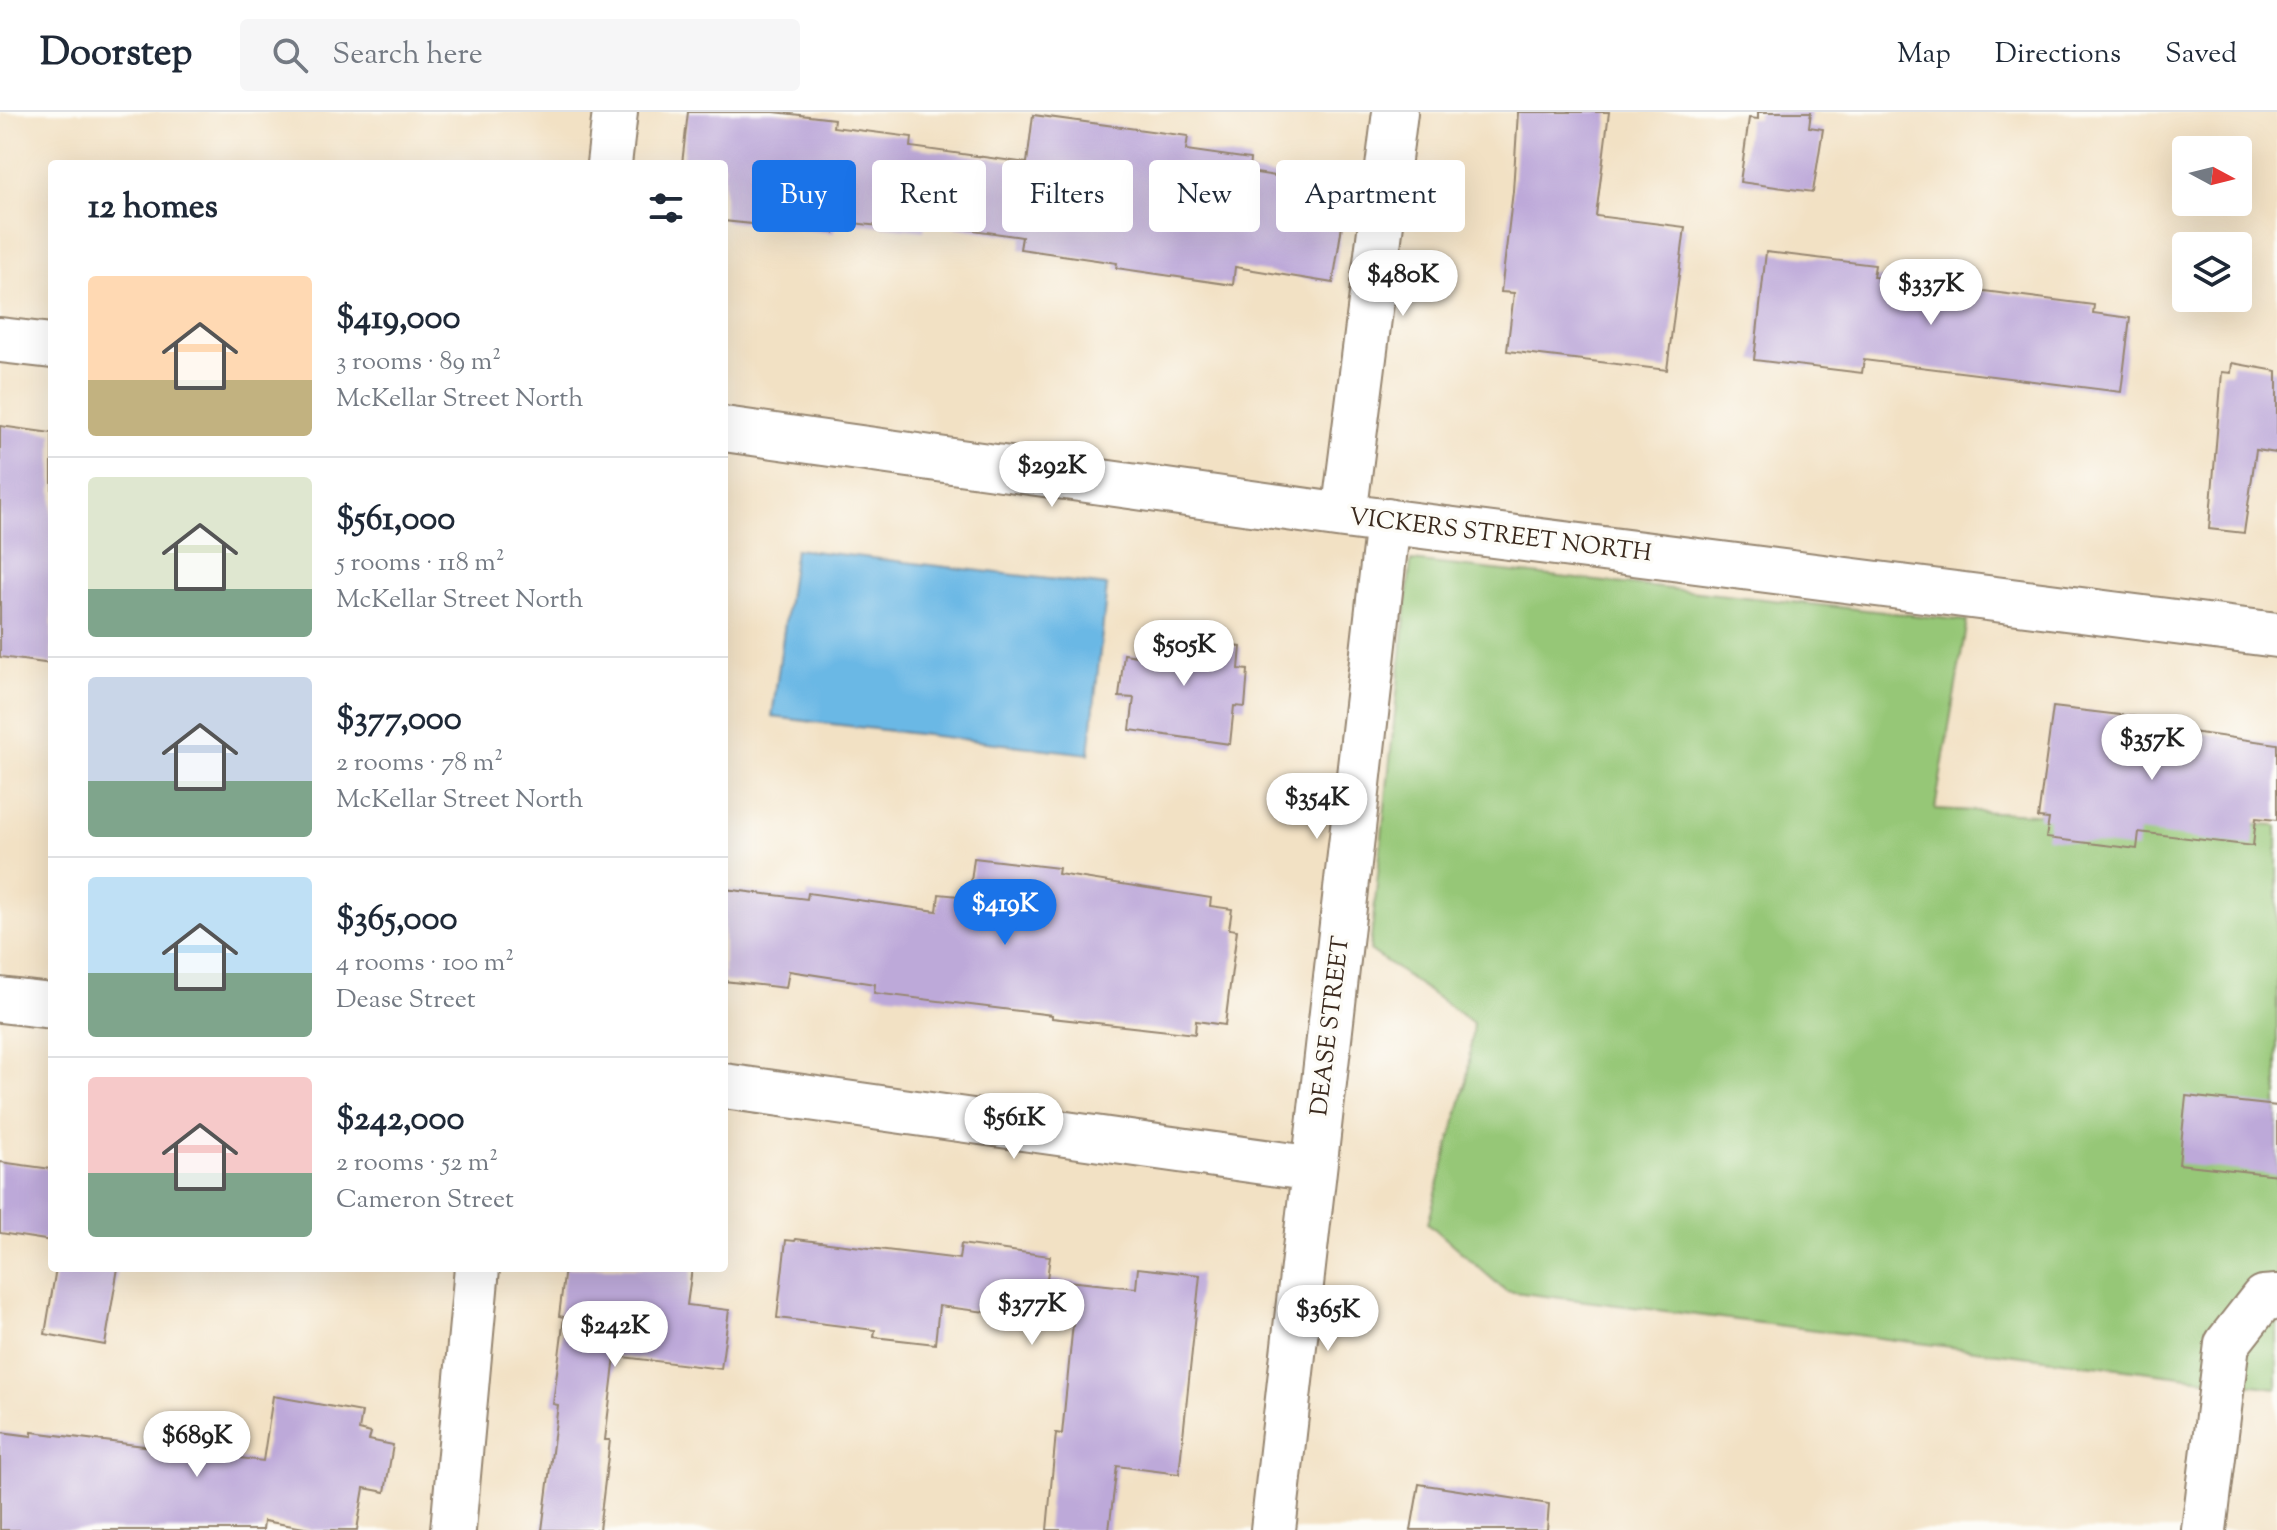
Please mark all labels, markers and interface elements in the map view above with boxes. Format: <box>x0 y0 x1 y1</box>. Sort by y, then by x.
search box <box>240 19 800 91</box>
text: Doorstep <box>40 28 192 82</box>
icon: search <box>268 33 312 77</box>
text: Search here <box>332 34 483 77</box>
text: Map <box>1897 35 1951 75</box>
text: Directions <box>1995 35 2121 75</box>
text: Saved <box>2165 35 2237 75</box>
north arrow <box>2172 136 2252 216</box>
map controls <box>2172 136 2252 312</box>
chip: Buy <box>752 160 856 232</box>
chip: Rent <box>872 160 986 232</box>
chip: Filters <box>1002 160 1133 232</box>
chip: New <box>1149 160 1260 232</box>
chip: Apartment <box>1276 160 1465 232</box>
text: 12 homes <box>88 184 218 233</box>
icon: filters <box>644 186 688 230</box>
button: layers <box>2172 232 2252 312</box>
pin: $480K <box>1347 250 1459 318</box>
text: $480K <box>1367 257 1439 294</box>
pin: $337K <box>1875 259 1987 327</box>
text: $337K <box>1898 266 1964 303</box>
text: $419,000 <box>336 295 460 344</box>
icon: home <box>152 308 248 404</box>
text: 3 rooms · 89 m² <box>336 344 501 381</box>
text: McKellar Street North <box>336 381 584 418</box>
pin: $292K <box>996 441 1108 509</box>
text: $292K <box>1017 448 1087 485</box>
text: $561,000 <box>336 496 455 545</box>
street label: VICKERS STREET NORTH <box>1347 501 1653 571</box>
icon: home <box>152 509 248 605</box>
text: 5 rooms · 118 m² <box>336 545 504 582</box>
text: McKellar Street North <box>336 582 584 619</box>
pin: $505K <box>1128 620 1240 688</box>
text: $505K <box>1152 627 1216 664</box>
text: $377,000 <box>336 696 462 745</box>
icon: home <box>152 709 248 805</box>
pin: $357K <box>2096 714 2208 782</box>
text: $357K <box>2119 721 2185 758</box>
text: 2 rooms · 78 m² <box>336 745 503 782</box>
pin: $354K <box>1261 773 1373 841</box>
text: $354K <box>1284 780 1350 817</box>
text: McKellar Street North <box>336 782 584 819</box>
pin: $419K <box>949 879 1061 947</box>
text: $419K <box>971 886 1039 923</box>
text: $365,000 <box>336 896 458 945</box>
icon: home <box>152 909 248 1005</box>
street label: DEASE STREET <box>1303 934 1359 1118</box>
text: 4 rooms · 100 m² <box>336 945 514 982</box>
text: Dease Street <box>336 982 476 1019</box>
pin: $561K <box>958 1093 1070 1161</box>
text: $242,000 <box>336 1096 465 1145</box>
text: $561K <box>982 1100 1046 1137</box>
icon: home <box>152 1109 248 1205</box>
text: 2 rooms · 52 m² <box>336 1145 498 1182</box>
text: Cameron Street <box>336 1182 514 1219</box>
pin: $377K <box>976 1279 1088 1347</box>
pin: $365K <box>1272 1285 1384 1353</box>
text: $377K <box>997 1286 1067 1323</box>
text: $365K <box>1296 1292 1360 1329</box>
pin: $242K <box>559 1301 671 1369</box>
text: $242K <box>580 1308 650 1345</box>
pin: $689K <box>141 1411 253 1479</box>
text: $689K <box>161 1418 233 1455</box>

